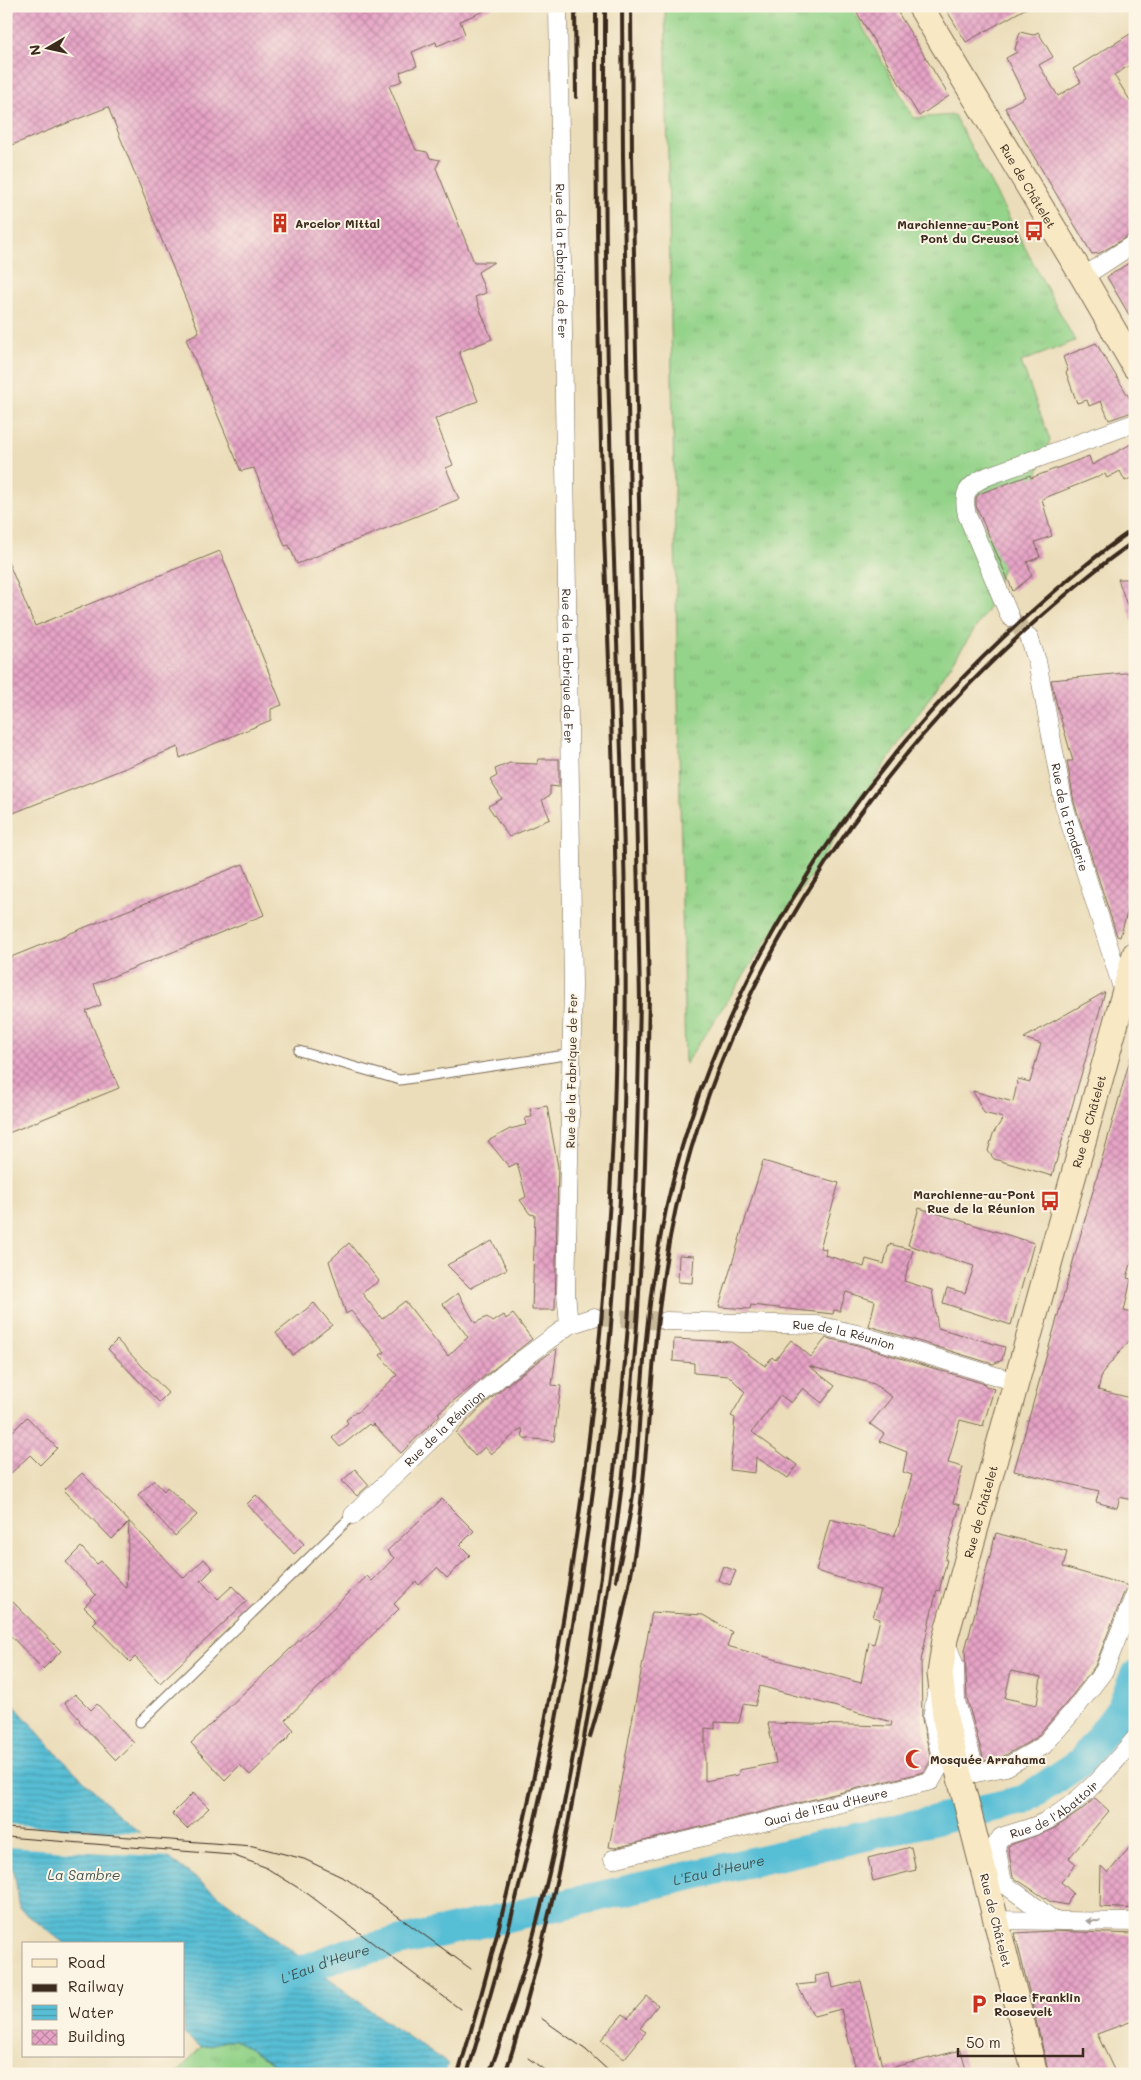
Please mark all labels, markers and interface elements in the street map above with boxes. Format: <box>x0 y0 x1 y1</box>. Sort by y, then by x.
north arrow <box>22 22 72 72</box>
text: N <box>24 43 45 57</box>
street label: Rue de Châtelet <box>997 141 1060 231</box>
street label: Rue de la Fabrique de Fer <box>553 183 571 339</box>
building icon: Arcelor Mittal <box>269 212 291 234</box>
place label: Arcelor Mittal <box>295 215 380 231</box>
place label: Marchienne-au-Pont Pont du Creusot <box>897 216 1019 246</box>
bus stop icon: Marchienne-au-Pont Pont du Creusot <box>1023 220 1045 242</box>
street label: Rue de la Fabrique de Fer <box>559 588 577 744</box>
street label: Rue de la Fonderie <box>1048 762 1092 873</box>
street label: Rue de la Fabrique de Fer <box>562 993 580 1149</box>
street label: Rue de Châtelet <box>1068 1073 1109 1170</box>
place label: Marchienne-au-Pont Rue de la Réunion <box>913 1186 1035 1216</box>
bus stop icon: Marchienne-au-Pont Rue de la Réunion <box>1039 1190 1061 1212</box>
street label: Rue de la Réunion <box>792 1316 897 1353</box>
street label: Rue de la Réunion <box>401 1386 488 1470</box>
street label: Rue de Châtelet <box>960 1463 1001 1560</box>
mosque icon: Mosquée Arrahama <box>904 1748 926 1770</box>
place label: Mosquée Arrahama <box>930 1751 1046 1767</box>
street label: Rue de l'Abattoir <box>1008 1777 1101 1841</box>
street label: Quai de l'Eau d'Heure <box>762 1784 889 1830</box>
water label: L'Eau d'Heure <box>671 1850 766 1889</box>
water label: La Sambre <box>48 1865 120 1884</box>
street label: Rue de Châtelet <box>977 1872 1015 1968</box>
one-way arrow <box>1085 1917 1101 1925</box>
water label: L'Eau d'Heure <box>277 1939 371 1987</box>
legend <box>22 1942 185 2058</box>
text: Road <box>68 1952 105 1972</box>
text: Railway <box>68 1976 124 1996</box>
place label: Place Franklin Roosevelt <box>994 1989 1080 2019</box>
parking icon: Place Franklin Roosevelt <box>968 1993 990 2015</box>
text: Water <box>68 2002 114 2022</box>
scale bar <box>958 2025 1084 2057</box>
text: Building <box>68 2026 125 2046</box>
text: 50 m <box>966 2032 1001 2052</box>

